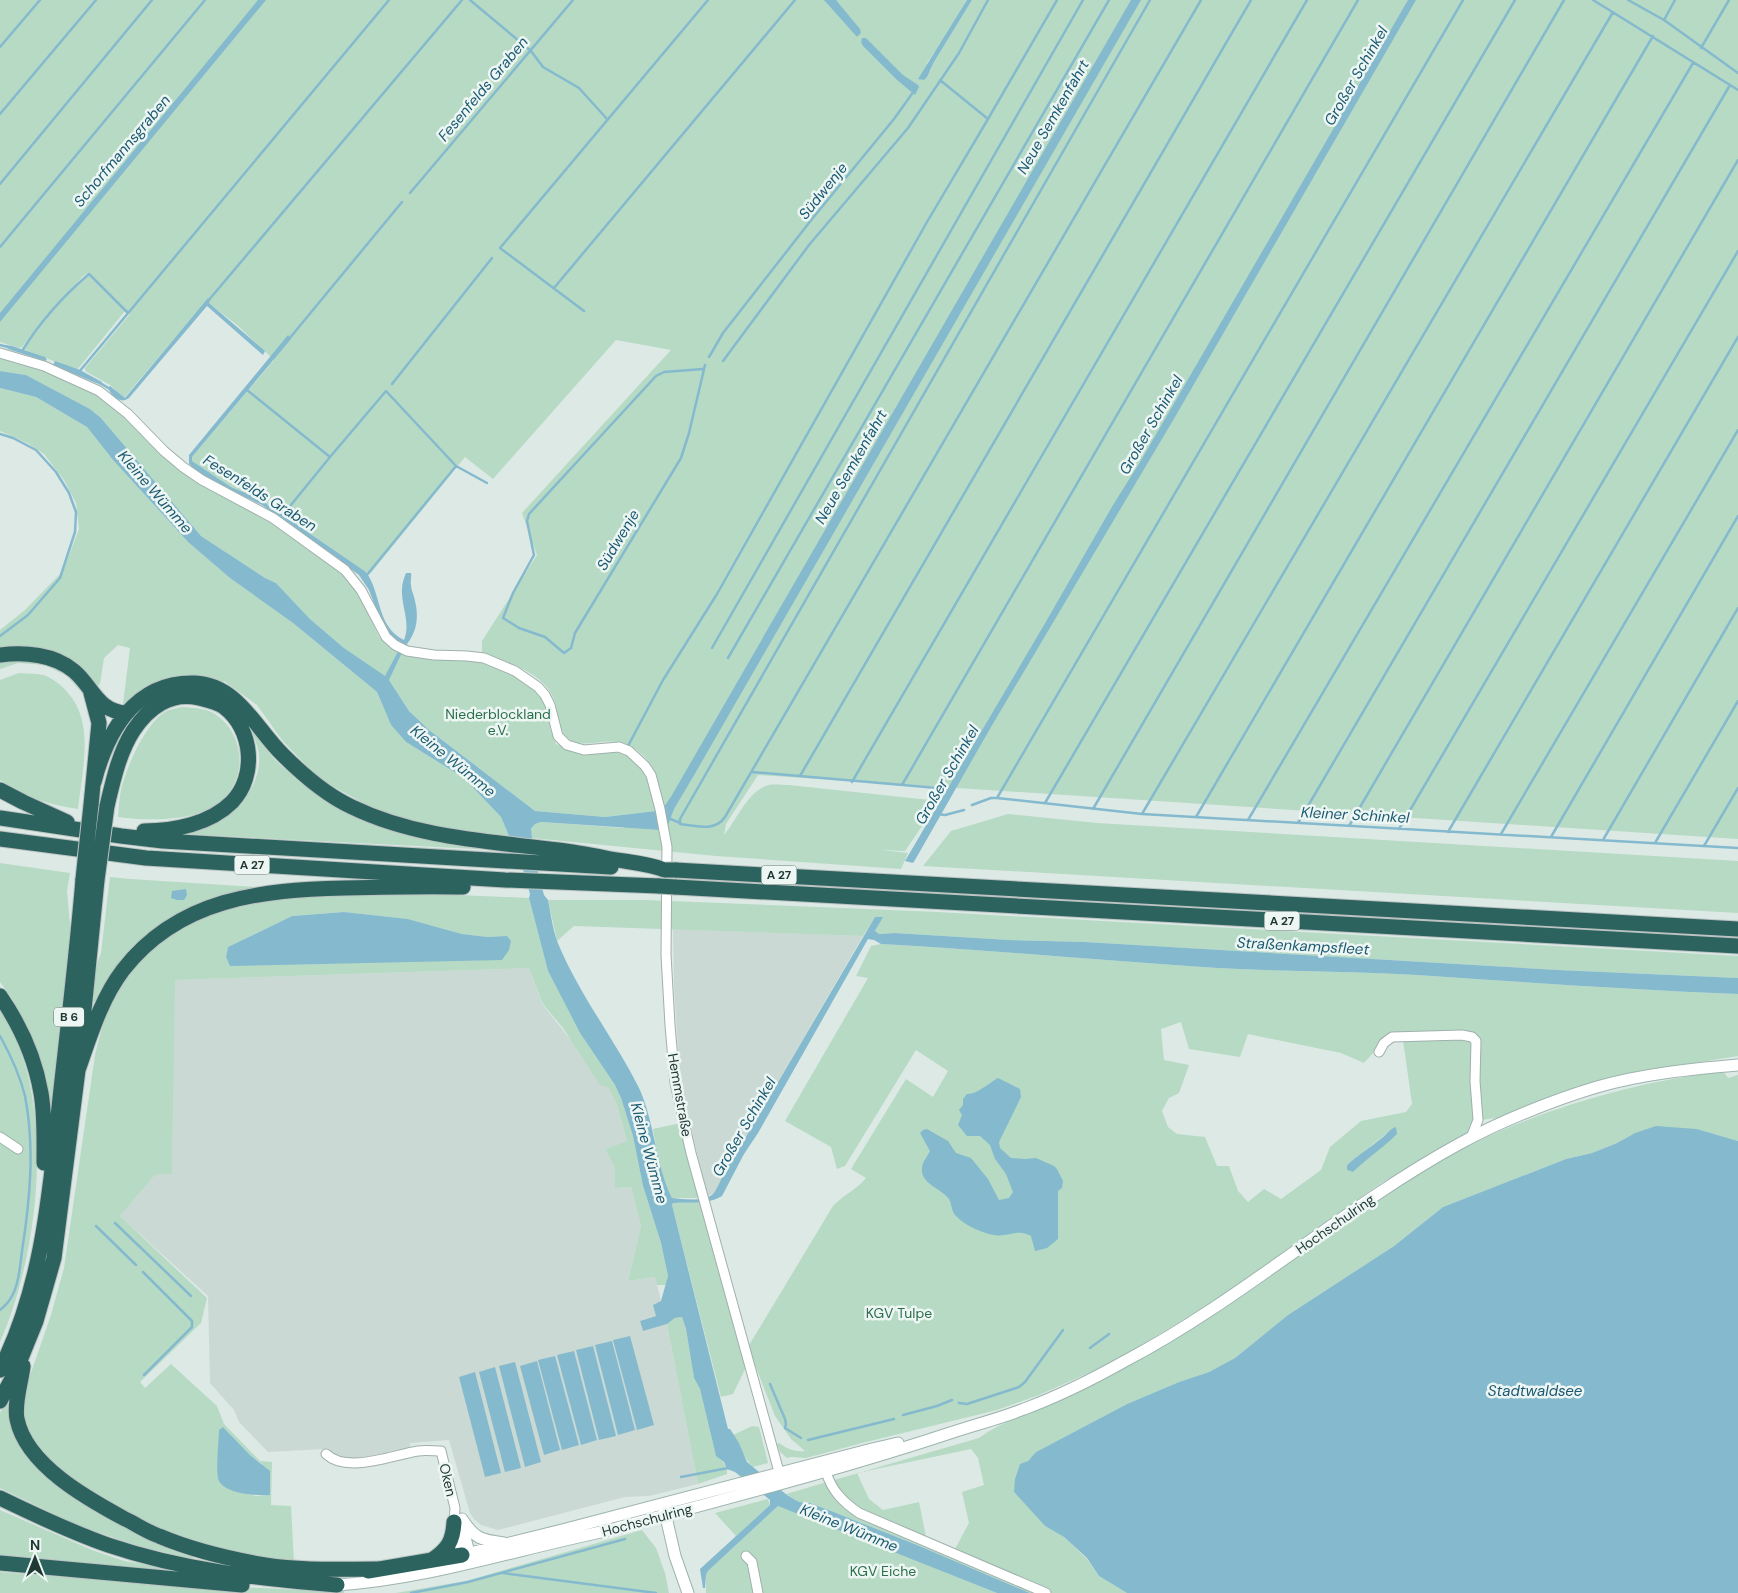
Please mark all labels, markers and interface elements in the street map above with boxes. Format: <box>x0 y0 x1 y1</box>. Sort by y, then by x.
water label: Großer Schinkel <box>1320 22 1393 129</box>
water label: Fesenfelds Graben <box>433 32 533 145</box>
water label: Neue Semkenfahrt <box>1012 56 1094 178</box>
water label: Schorfmannsgraben <box>69 90 175 211</box>
water label: Südwenje <box>794 158 852 224</box>
water label: Großer Schinkel <box>1115 371 1188 478</box>
water label: Neue Semkenfahrt <box>810 406 892 528</box>
water label: Kleine Wümme <box>113 446 197 538</box>
water label: Fesenfelds Graben <box>199 450 321 536</box>
water label: Südwenje <box>592 506 644 574</box>
park label: Niederblockland e.V. <box>445 705 551 739</box>
water label: Kleine Wümme <box>406 721 500 802</box>
water label: Großer Schinkel <box>911 721 984 828</box>
water label: Kleiner Schinkel <box>1300 802 1410 828</box>
road number: A 27 <box>234 856 270 874</box>
road number: A 27 <box>762 866 796 884</box>
road number: A 27 <box>1264 911 1300 930</box>
water label: Straßenkampsfleet <box>1236 933 1370 959</box>
road number: B 6 <box>54 1008 84 1026</box>
street label: Hemmstraße <box>664 1052 696 1138</box>
water label: Großer Schinkel <box>708 1073 781 1180</box>
water label: Kleine Wümme <box>626 1100 672 1206</box>
street label: Hochschulring <box>1292 1190 1378 1258</box>
park label: KGV Tulpe <box>866 1304 932 1322</box>
water label: Stadtwaldsee <box>1488 1381 1583 1401</box>
street label: Oken <box>435 1462 461 1498</box>
street label: Hochschulring <box>600 1499 694 1541</box>
water label: Kleine Wümme <box>797 1499 901 1557</box>
north arrow <box>10 1533 60 1583</box>
text: N <box>30 1536 40 1554</box>
park label: KGV Eiche <box>850 1562 916 1580</box>

